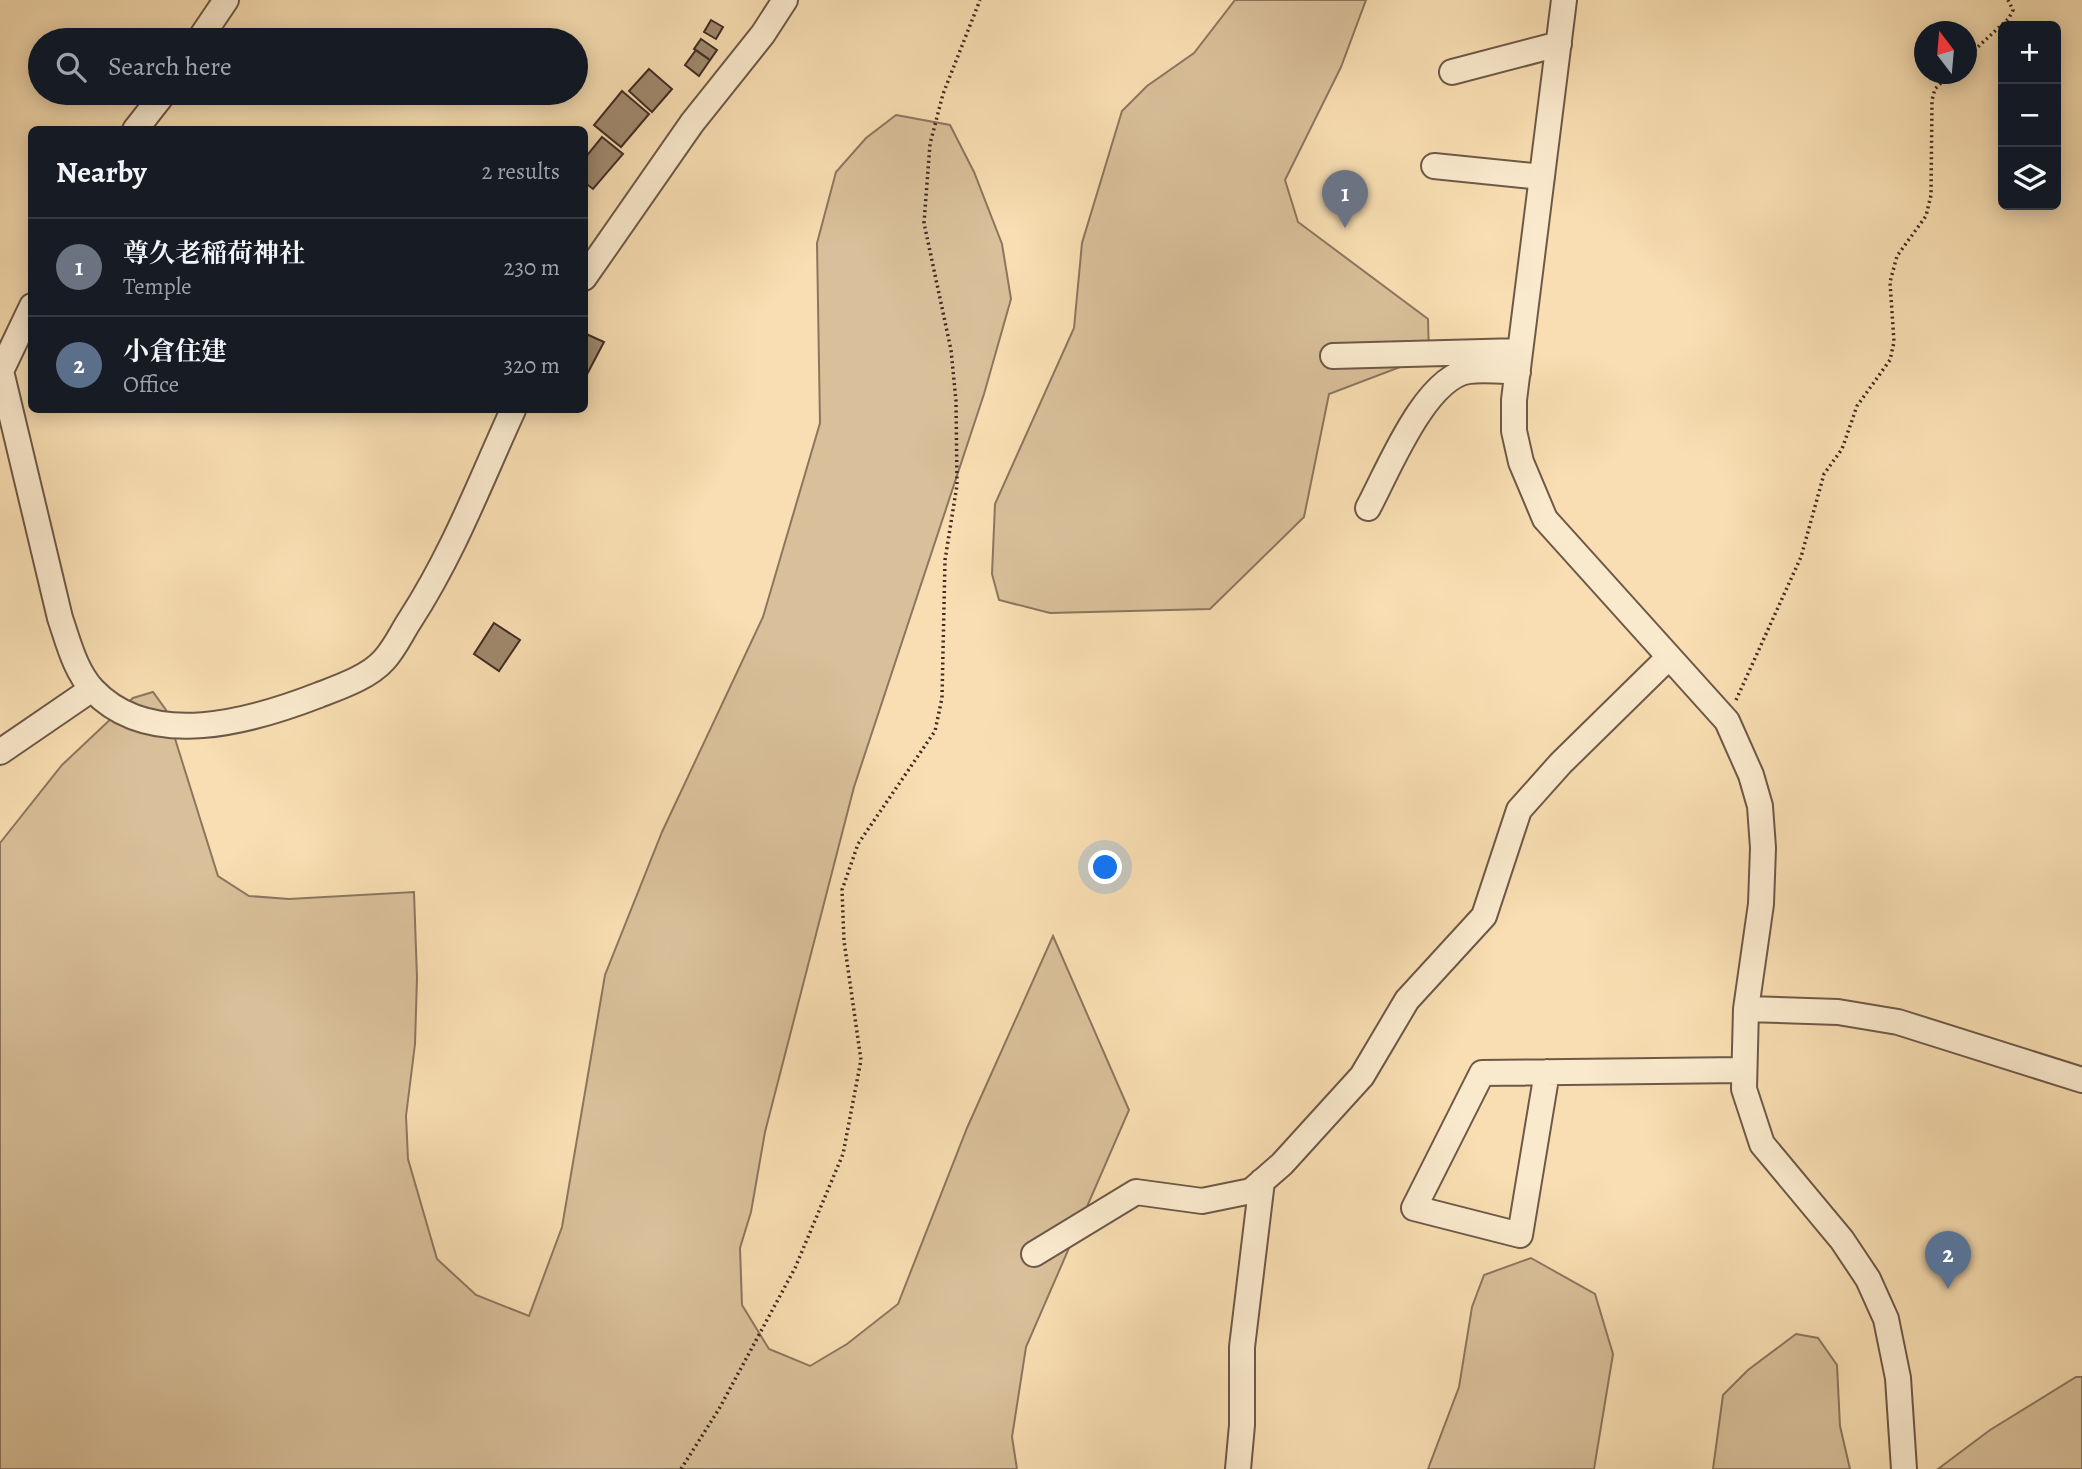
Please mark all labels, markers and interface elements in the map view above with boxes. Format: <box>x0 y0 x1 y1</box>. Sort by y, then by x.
north arrow <box>1914 21 1977 84</box>
map controls <box>1998 21 2061 210</box>
button: + <box>1998 21 2061 84</box>
search box <box>28 28 588 105</box>
icon: search <box>52 48 90 86</box>
text: Search here <box>108 49 232 84</box>
button: − <box>1998 84 2061 147</box>
button: layers <box>1998 147 2061 210</box>
text: Nearby <box>56 152 147 192</box>
text: 2 results <box>482 156 560 187</box>
pin: 1 <box>1322 170 1368 228</box>
text: 尊久老稲荷神社 <box>123 236 305 271</box>
text: 1 <box>75 252 83 283</box>
text: 230 m <box>504 252 560 283</box>
text: Temple <box>123 271 192 302</box>
text: 小倉住建 <box>123 334 227 369</box>
text: 2 <box>73 350 85 381</box>
text: 320 m <box>504 350 560 381</box>
text: Office <box>123 369 179 400</box>
your location <box>1088 850 1122 884</box>
pin: 2 <box>1925 1231 1971 1289</box>

